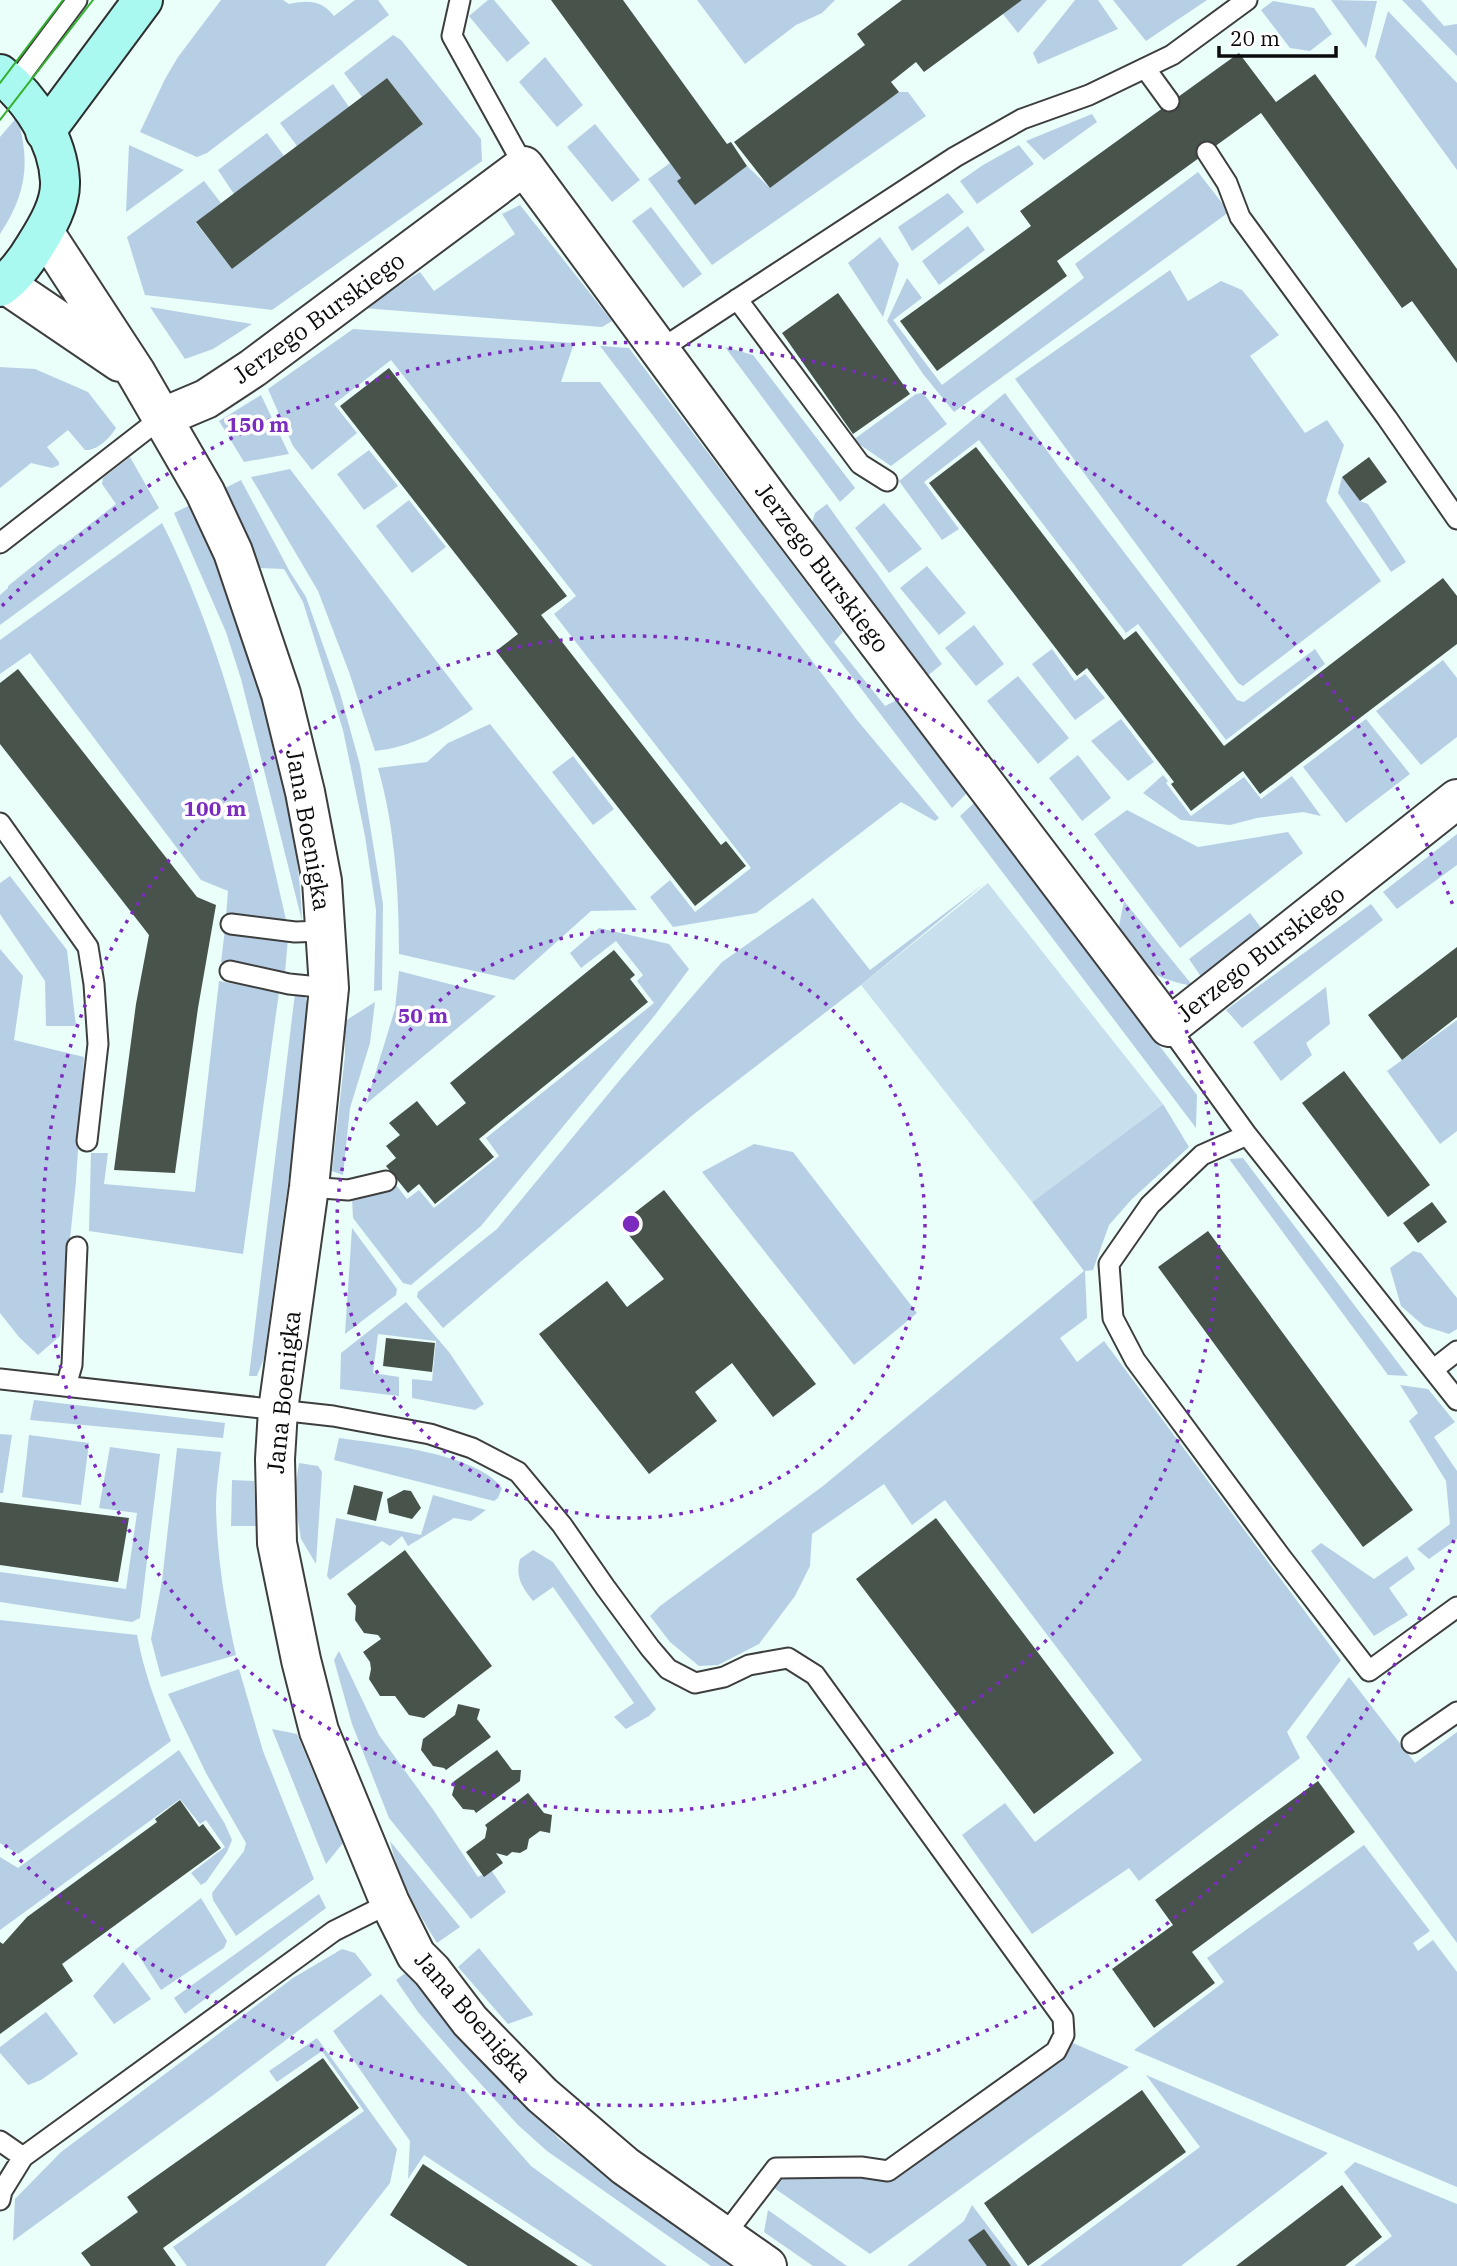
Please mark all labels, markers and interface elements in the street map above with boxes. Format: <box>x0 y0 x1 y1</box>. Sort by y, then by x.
scale bar <box>1219 14 1336 58</box>
text: 20 m <box>1230 24 1280 52</box>
street label: Jerzego Burskiego <box>226 244 411 390</box>
text: 150 m <box>226 410 290 438</box>
street label: Jerzego Burskiego <box>748 476 897 659</box>
street label: Jana Boenigka <box>279 746 339 913</box>
text: 100 m <box>183 794 247 822</box>
street label: Jerzego Burskiego <box>1170 878 1351 1029</box>
text: 50 m <box>398 1001 448 1029</box>
centre of rings <box>619 1212 643 1236</box>
street label: Jana Boenigka <box>259 1309 307 1475</box>
street label: Jana Boenigka <box>408 1944 540 2089</box>

